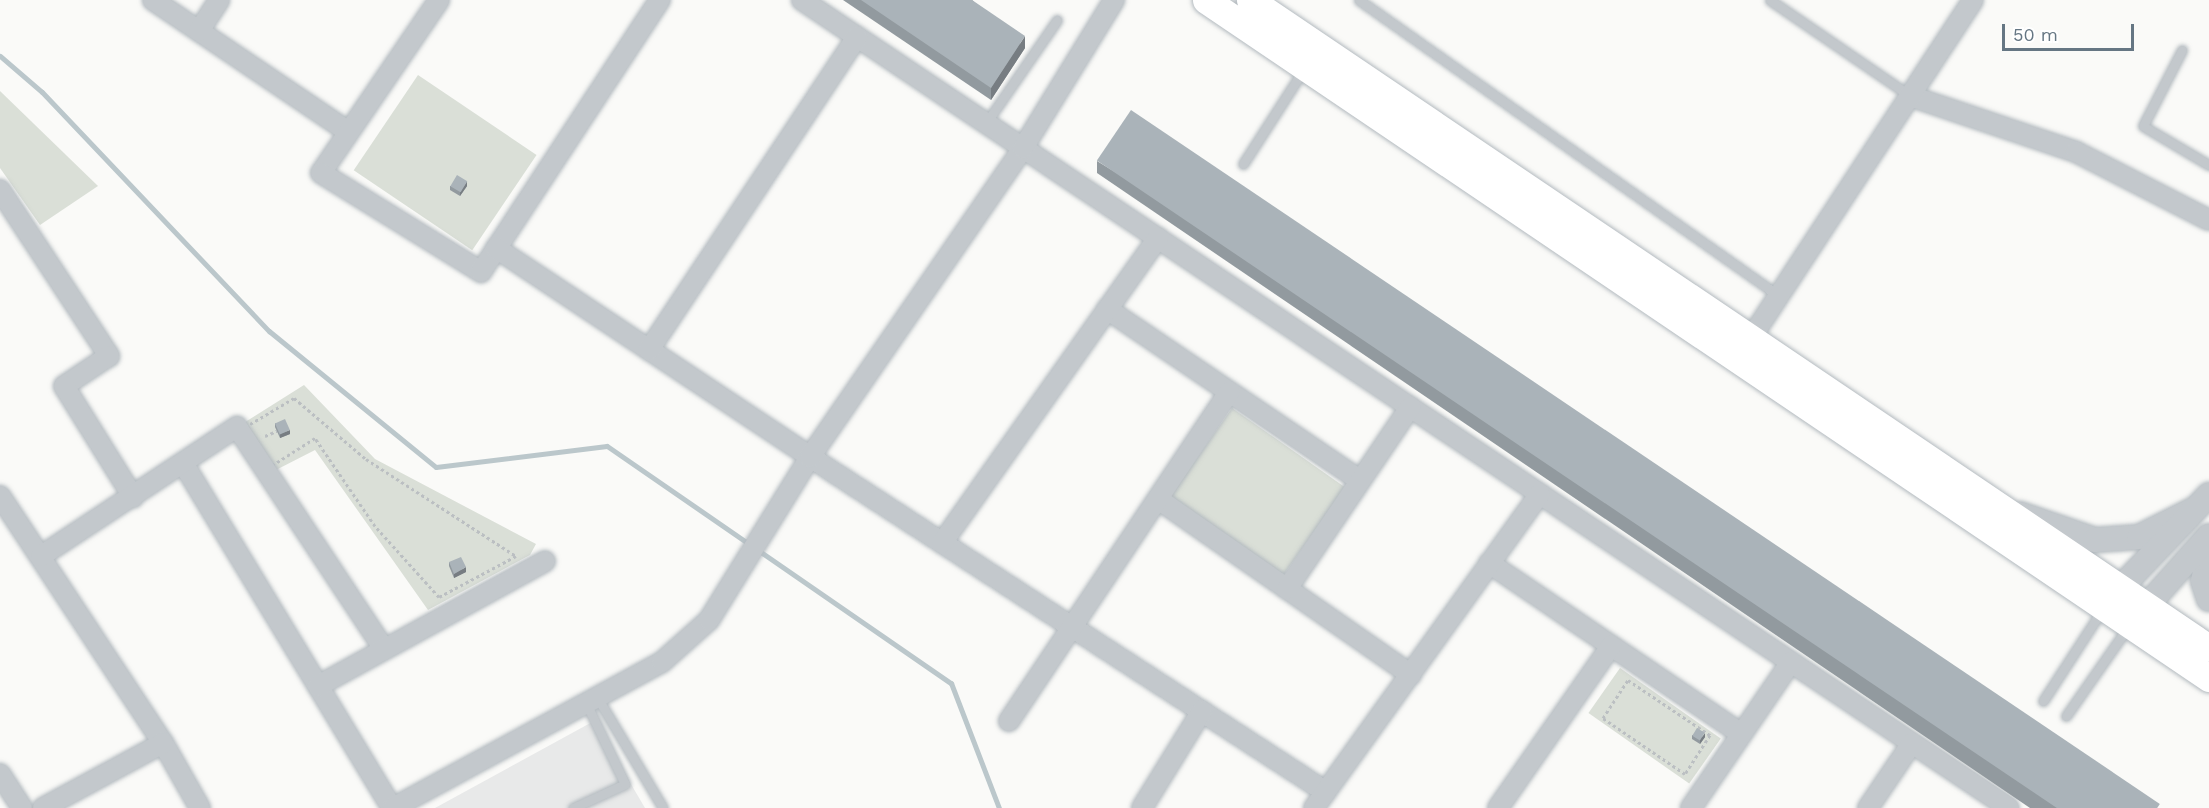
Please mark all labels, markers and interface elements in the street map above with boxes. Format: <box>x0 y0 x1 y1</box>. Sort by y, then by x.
scale bar <box>2005 12 2137 50</box>
text: 50 m <box>2013 24 2058 45</box>

